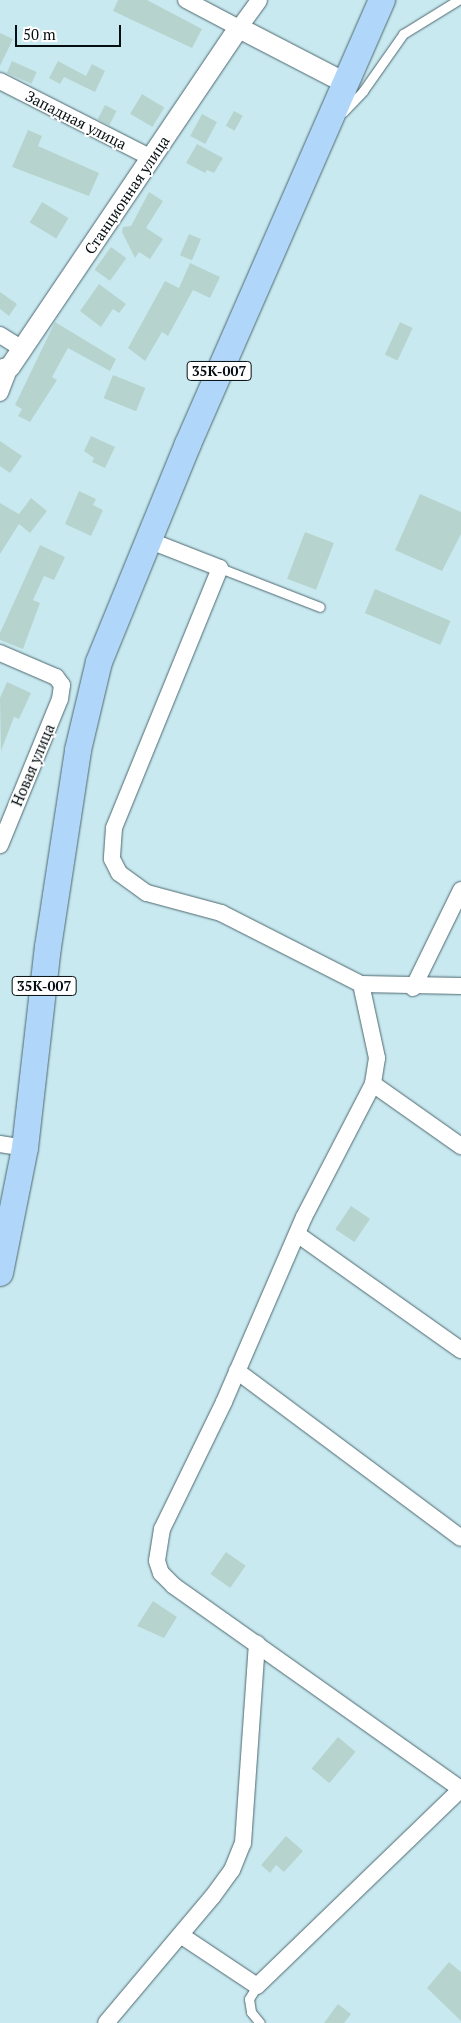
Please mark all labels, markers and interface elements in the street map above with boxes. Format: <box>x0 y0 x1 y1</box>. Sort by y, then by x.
scale bar <box>18 15 124 47</box>
text: 50 m <box>23 24 56 44</box>
street label: Западная улица <box>23 87 129 153</box>
street label: Станционная улица <box>81 132 173 258</box>
road number: 35К-007 <box>186 360 252 382</box>
street label: Новая улица <box>8 721 58 809</box>
road number: 35К-007 <box>12 974 76 998</box>

